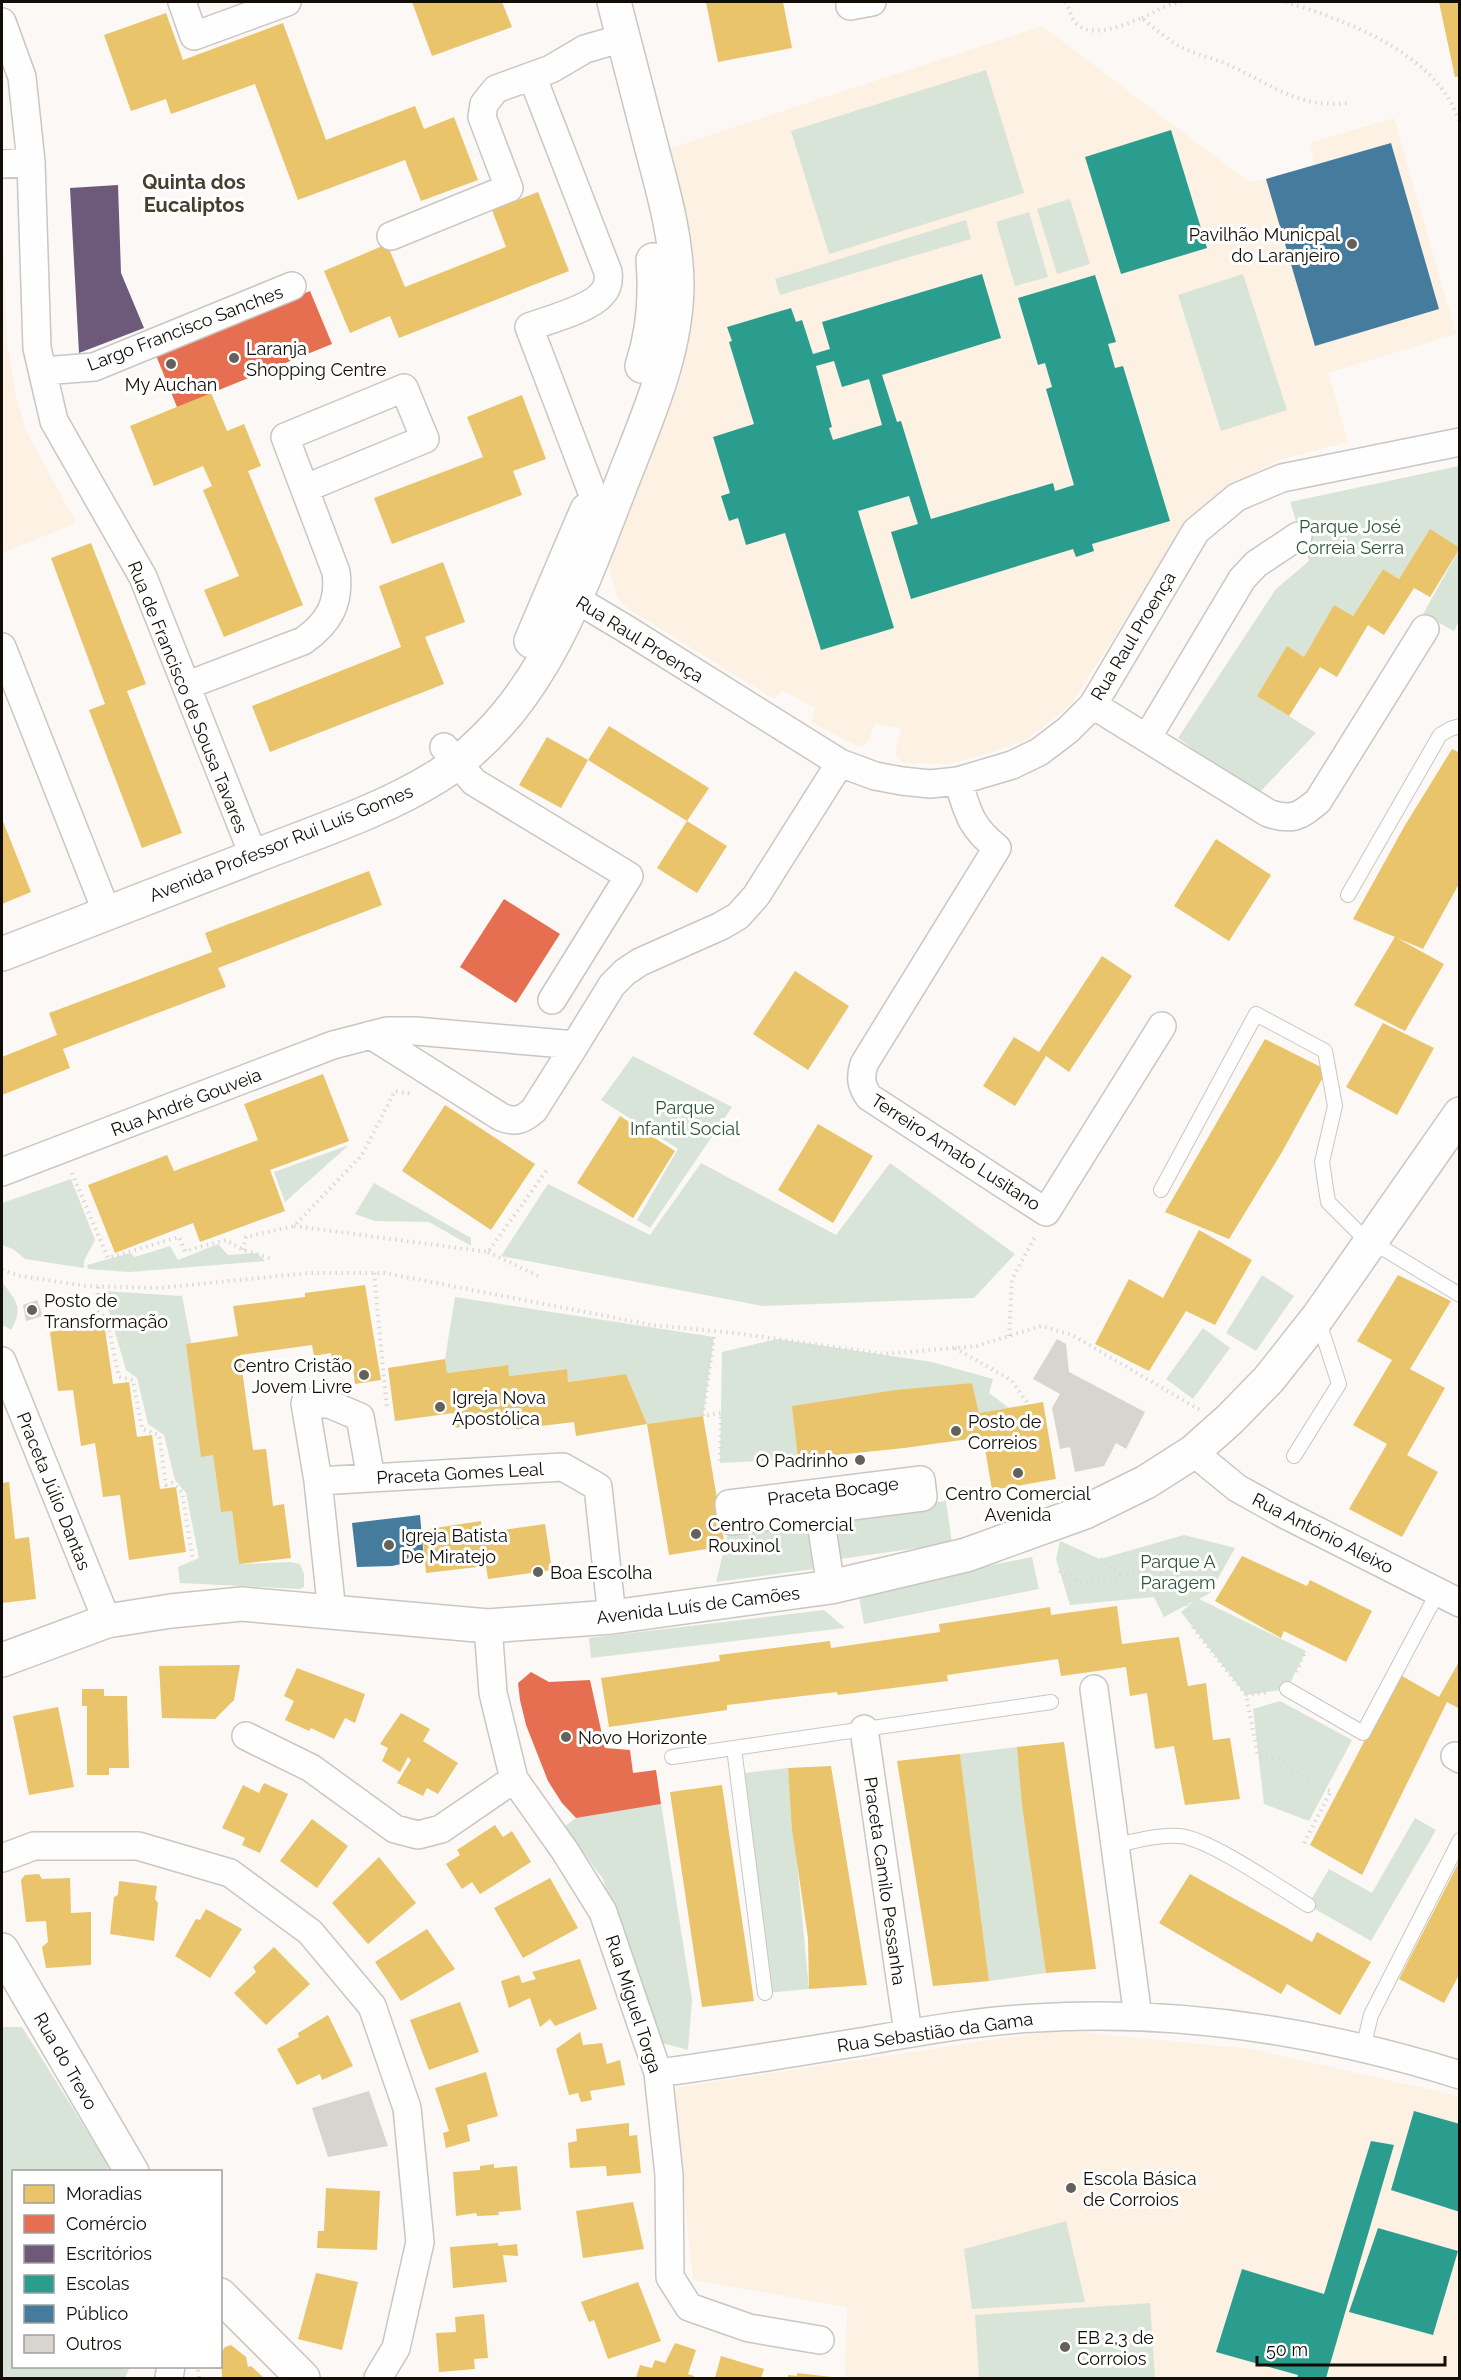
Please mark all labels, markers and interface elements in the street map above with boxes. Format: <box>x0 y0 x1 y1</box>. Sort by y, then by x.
district label: Quinta dos Eucaliptos <box>142 170 246 217</box>
place label: Pavilhão Municpal do Laranjeiro <box>1189 224 1340 266</box>
marker: Pavilhão Municpal do Laranjeiro <box>1345 237 1359 251</box>
street label: Largo Francisco Sanches <box>84 281 286 375</box>
place label: Laranja Shopping Centre <box>246 338 387 380</box>
marker: Laranja Shopping Centre <box>227 351 241 365</box>
marker: My Auchan <box>164 357 178 371</box>
place label: My Auchan <box>125 374 217 395</box>
park label: Parque José Correia Serra <box>1296 516 1404 558</box>
street label: Rua de Francisco de Sousa Tavares <box>124 558 252 836</box>
street label: Rua Raul Proença <box>1086 568 1180 704</box>
street label: Rua Raul Proença <box>572 591 708 687</box>
street label: Avenida Professor Rui Luís Gomes <box>146 780 416 906</box>
street label: Rua André Gouveia <box>108 1064 264 1140</box>
street label: Terreiro Amato Lusitano <box>867 1089 1045 1215</box>
park label: Parque Infantil Social <box>630 1097 740 1139</box>
place label: Posto de Transformação <box>44 1290 168 1332</box>
marker: Posto de Transformação <box>25 1303 39 1317</box>
place label: Centro Cristão Jovem Livre <box>233 1355 352 1397</box>
marker: Centro Cristão Jovem Livre <box>357 1368 371 1382</box>
place label: Igreja Nova Apostólica <box>452 1387 546 1429</box>
marker: Igreja Nova Apostólica <box>433 1400 447 1414</box>
street label: Praceta Júlio Dantas <box>13 1409 95 1573</box>
place label: Posto de Correios <box>968 1411 1042 1453</box>
marker: Posto de Correios <box>949 1424 963 1438</box>
place label: O Padrinho <box>756 1450 848 1471</box>
marker: O Padrinho <box>853 1453 867 1467</box>
street label: Praceta Gomes Leal <box>376 1458 544 1488</box>
marker: Centro Comercial Avenida <box>1011 1466 1025 1480</box>
street label: Praceta Bocage <box>766 1472 900 1509</box>
place label: Centro Comercial Avenida <box>945 1483 1091 1525</box>
street label: Rua António Aleixo <box>1249 1488 1397 1578</box>
place label: Centro Comercial Rouxinol <box>708 1514 853 1556</box>
place label: Igreja Batista De Miratejo <box>401 1525 508 1567</box>
marker: Centro Comercial Rouxinol <box>689 1527 703 1541</box>
marker: Igreja Batista De Miratejo <box>382 1538 396 1552</box>
park label: Parque A Paragem <box>1140 1551 1216 1593</box>
place label: Boa Escolha <box>550 1562 652 1583</box>
marker: Boa Escolha <box>531 1565 545 1579</box>
street label: Avenida Luís de Camões <box>595 1582 801 1628</box>
place label: Novo Horizonte <box>578 1727 707 1748</box>
marker: Novo Horizonte <box>559 1730 573 1744</box>
street label: Praceta Camilo Pessanha <box>860 1775 910 1987</box>
street label: Rua Miguel Torga <box>602 1932 666 2076</box>
street label: Rua Sebastião da Gama <box>836 2008 1034 2056</box>
street label: Rua do Trevo <box>30 2009 102 2113</box>
place label: Escola Básica de Corroios <box>1083 2168 1197 2210</box>
legend <box>12 2170 222 2368</box>
marker: Escola Básica de Corroios <box>1064 2181 1078 2195</box>
text: Moradias <box>66 2183 142 2204</box>
text: Comércio <box>66 2213 147 2234</box>
text: Escritórios <box>66 2243 152 2264</box>
text: Escolas <box>66 2273 130 2294</box>
text: Público <box>66 2303 129 2324</box>
place label: EB 2,3 de Corroios <box>1077 2327 1154 2369</box>
scale bar <box>1257 2329 1444 2367</box>
text: Outros <box>66 2333 122 2354</box>
text: 50 m <box>1266 2339 1308 2360</box>
marker: EB 2,3 de Corroios <box>1058 2340 1072 2354</box>

